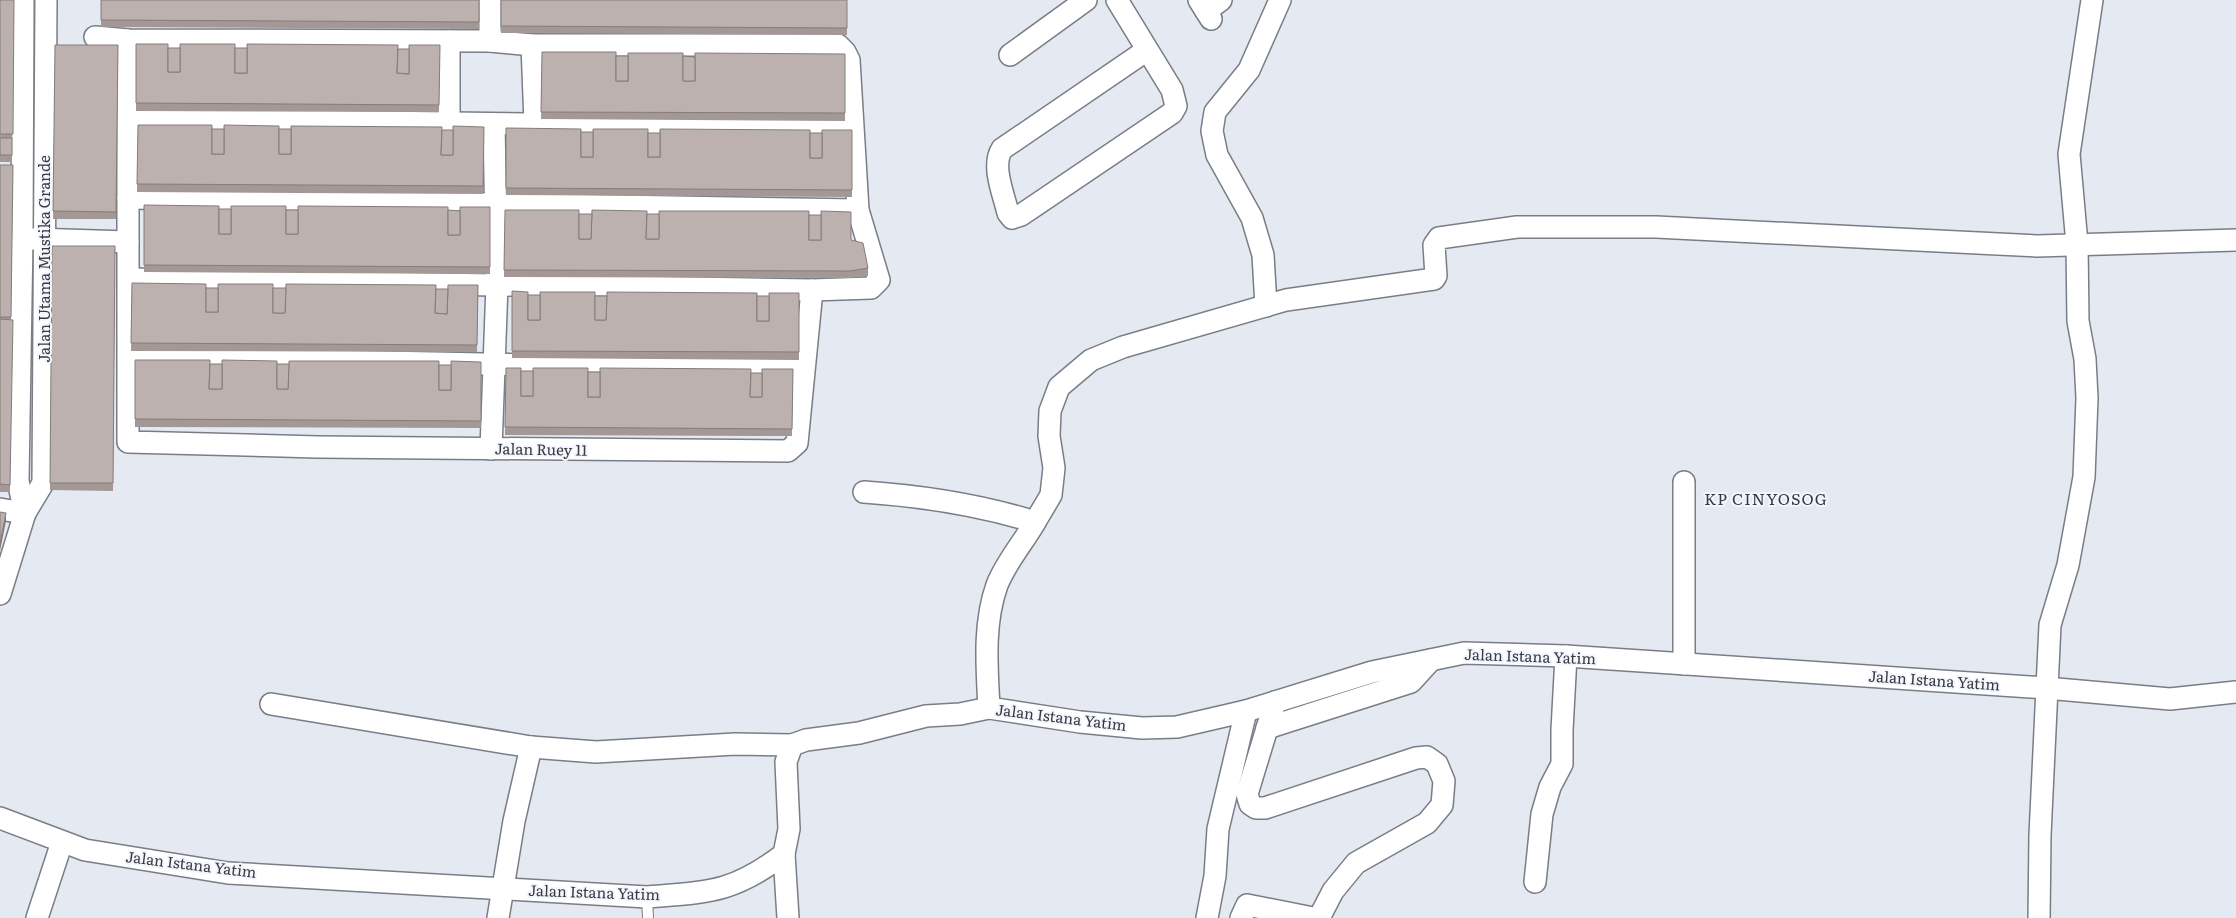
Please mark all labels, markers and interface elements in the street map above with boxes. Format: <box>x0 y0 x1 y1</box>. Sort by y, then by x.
street label: Jalan Utama Mustika Grande <box>32 155 55 363</box>
street label: Jalan Ruey 11 <box>494 436 588 461</box>
district label: KP CINYOSOG <box>1704 486 1828 510</box>
street label: Jalan Istana Yatim <box>1464 642 1597 669</box>
street label: Jalan Istana Yatim <box>1868 663 2001 696</box>
street label: Jalan Istana Yatim <box>994 697 1128 736</box>
street label: Jalan Istana Yatim <box>124 844 258 883</box>
street label: Jalan Istana Yatim <box>528 878 661 905</box>

